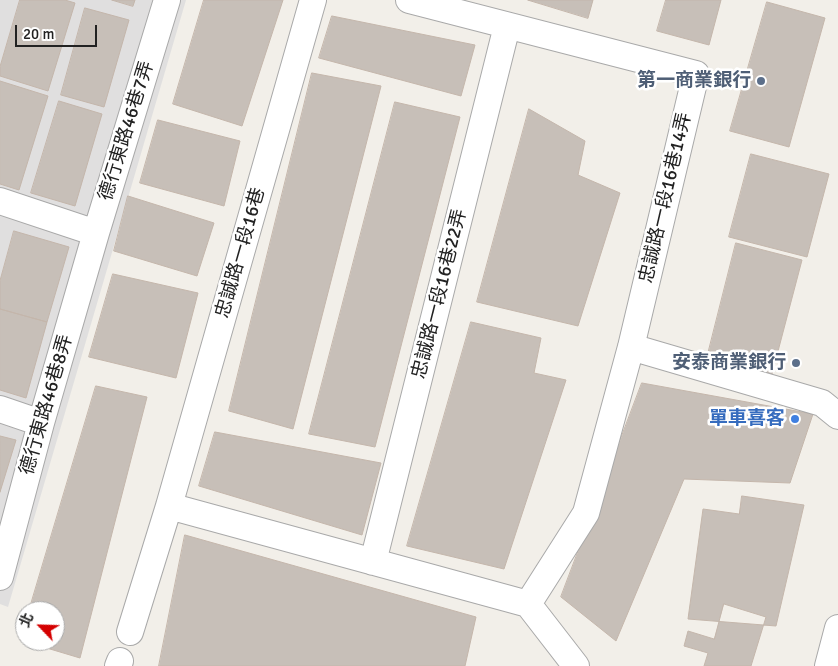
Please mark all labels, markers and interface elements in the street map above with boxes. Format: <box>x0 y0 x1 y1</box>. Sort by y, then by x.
scale bar <box>18 15 100 47</box>
text: 20 m <box>23 25 54 43</box>
street label: 德行東路46巷7弄 <box>95 58 159 204</box>
place label: 第一商業銀行 <box>637 70 751 92</box>
marker: 第一商業銀行 <box>755 75 767 87</box>
street label: 忠誠路一段16巷14弄 <box>635 111 697 285</box>
street label: 忠誠路一段16巷 <box>212 185 270 321</box>
street label: 忠誠路一段16巷22弄 <box>408 207 472 381</box>
street label: 德行東路46巷8弄 <box>16 332 78 478</box>
place label: 安泰商業銀行 <box>672 352 786 374</box>
marker: 安泰商業銀行 <box>790 357 802 369</box>
place label: 單車喜客 <box>709 408 785 430</box>
marker: 單車喜客 <box>789 413 801 425</box>
north arrow <box>15 601 65 651</box>
text: 北 <box>16 610 37 630</box>

